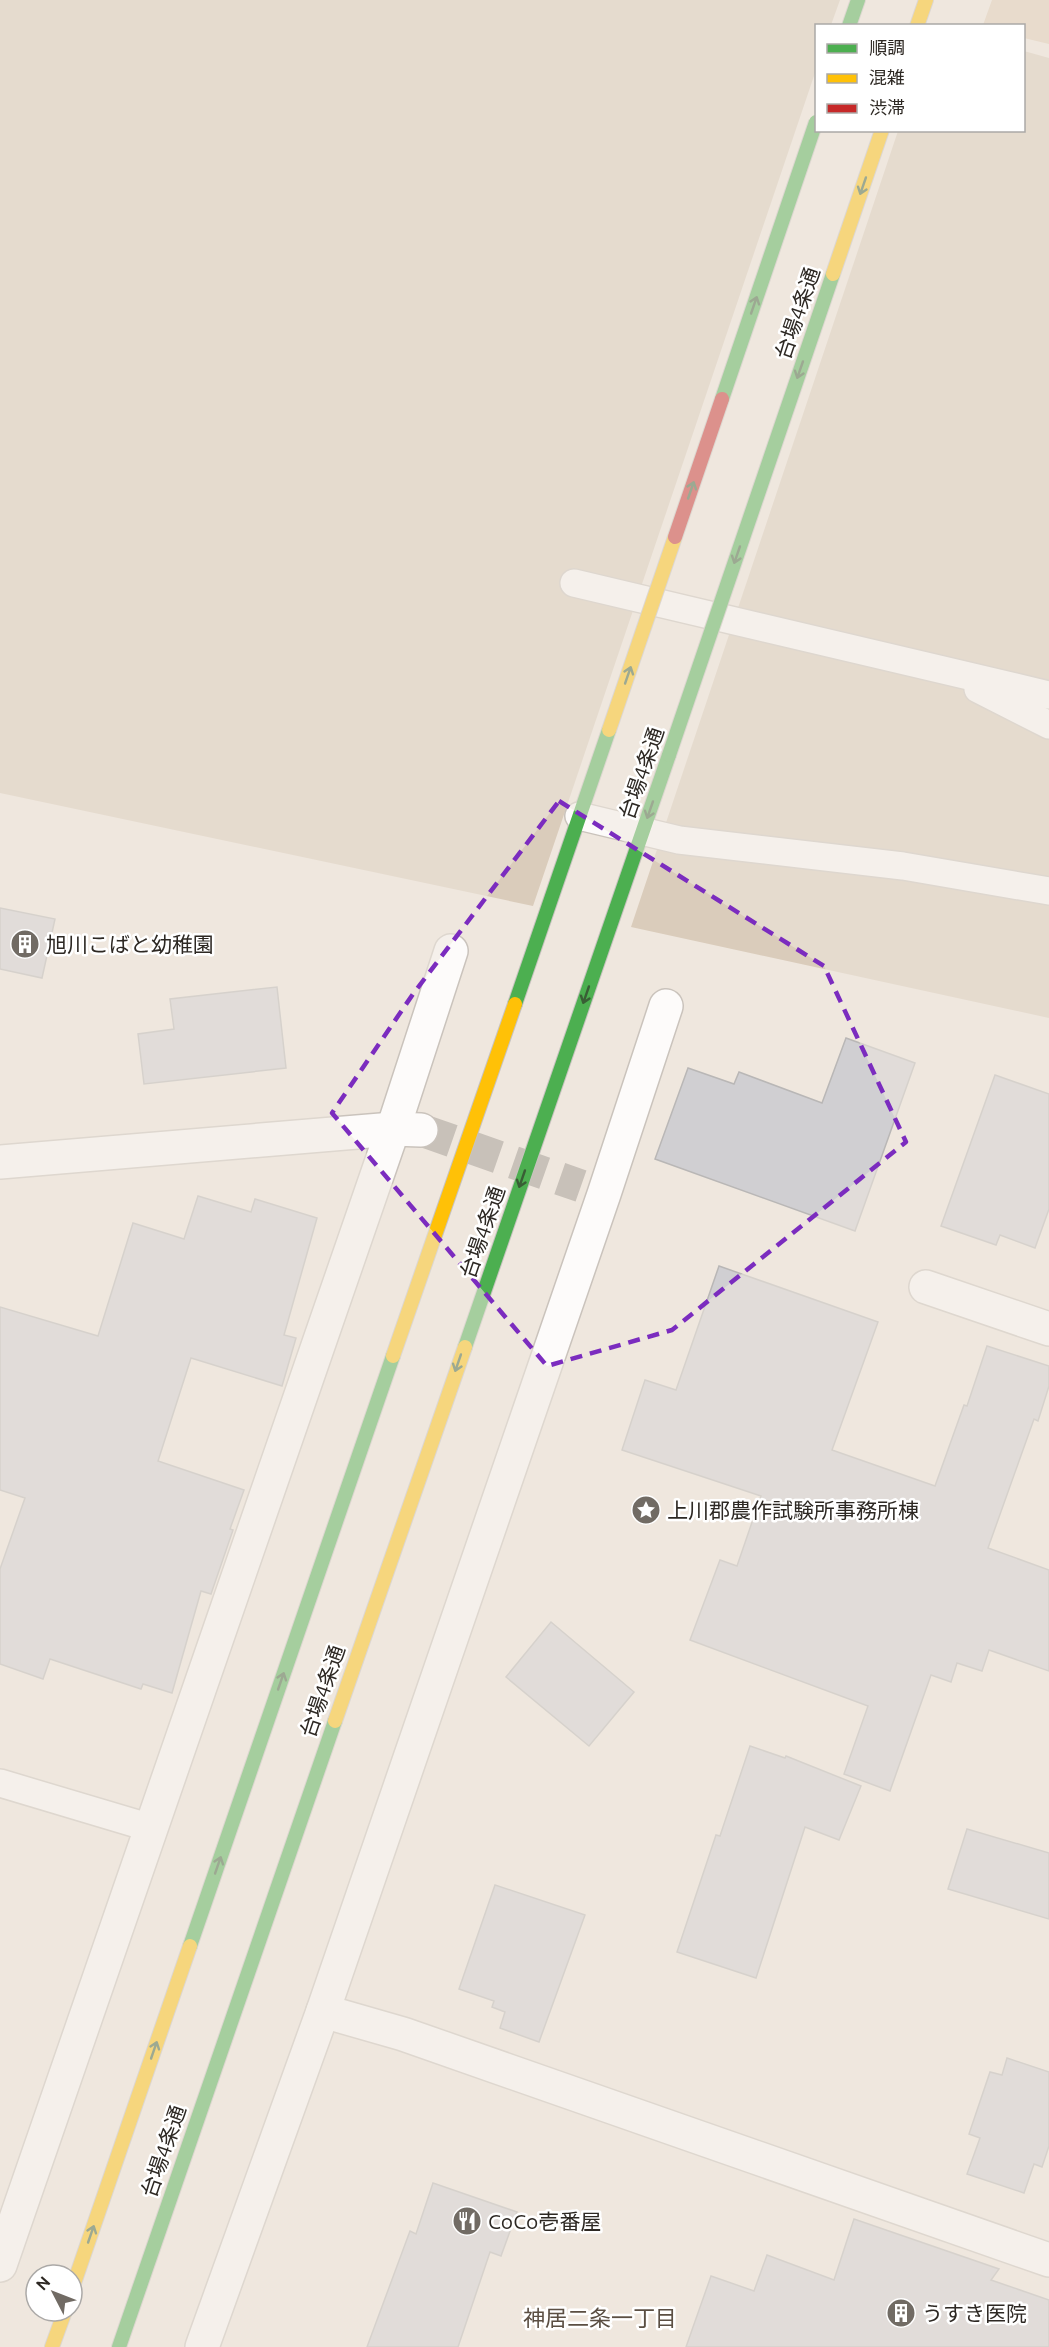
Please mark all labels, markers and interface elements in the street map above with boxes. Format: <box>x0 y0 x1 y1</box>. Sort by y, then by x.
legend <box>815 24 1025 132</box>
text: 順調 <box>869 37 905 57</box>
text: 混雑 <box>869 67 905 87</box>
text: 渋滞 <box>869 97 905 117</box>
one-way arrow <box>856 176 867 195</box>
street label: 台場4条通 <box>770 264 824 362</box>
one-way arrow <box>749 296 760 315</box>
one-way arrow <box>794 361 805 380</box>
one-way arrow <box>686 481 697 500</box>
one-way arrow <box>731 545 742 564</box>
one-way arrow <box>623 665 634 684</box>
street label: 台場4条通 <box>614 724 668 822</box>
one-way arrow <box>644 801 655 820</box>
building icon: 旭川こばと幼稚園 <box>9 928 41 960</box>
place label: 旭川こばと幼稚園 <box>46 932 214 956</box>
one-way arrow <box>580 985 591 1004</box>
one-way arrow <box>516 1169 527 1188</box>
street label: 台場4条通 <box>455 1183 509 1281</box>
one-way arrow <box>452 1353 463 1372</box>
place icon: 上川郡農作試験所事務所棟 <box>630 1494 662 1526</box>
place label: 上川郡農作試験所事務所棟 <box>667 1498 919 1522</box>
street label: 台場4条通 <box>295 1642 349 1740</box>
one-way arrow <box>277 1672 288 1691</box>
one-way arrow <box>213 1856 224 1875</box>
one-way arrow <box>150 2041 161 2060</box>
street label: 台場4条通 <box>136 2102 190 2200</box>
restaurant icon: CoCo壱番屋 <box>451 2205 483 2237</box>
place label: CoCo壱番屋 <box>488 2209 601 2233</box>
one-way arrow <box>86 2225 97 2244</box>
north arrow <box>24 2263 84 2323</box>
text: N <box>32 2273 54 2293</box>
building icon: うすき医院 <box>885 2297 917 2329</box>
place label: うすき医院 <box>922 2301 1027 2325</box>
district label: 神居二条一丁目 <box>523 2305 677 2330</box>

